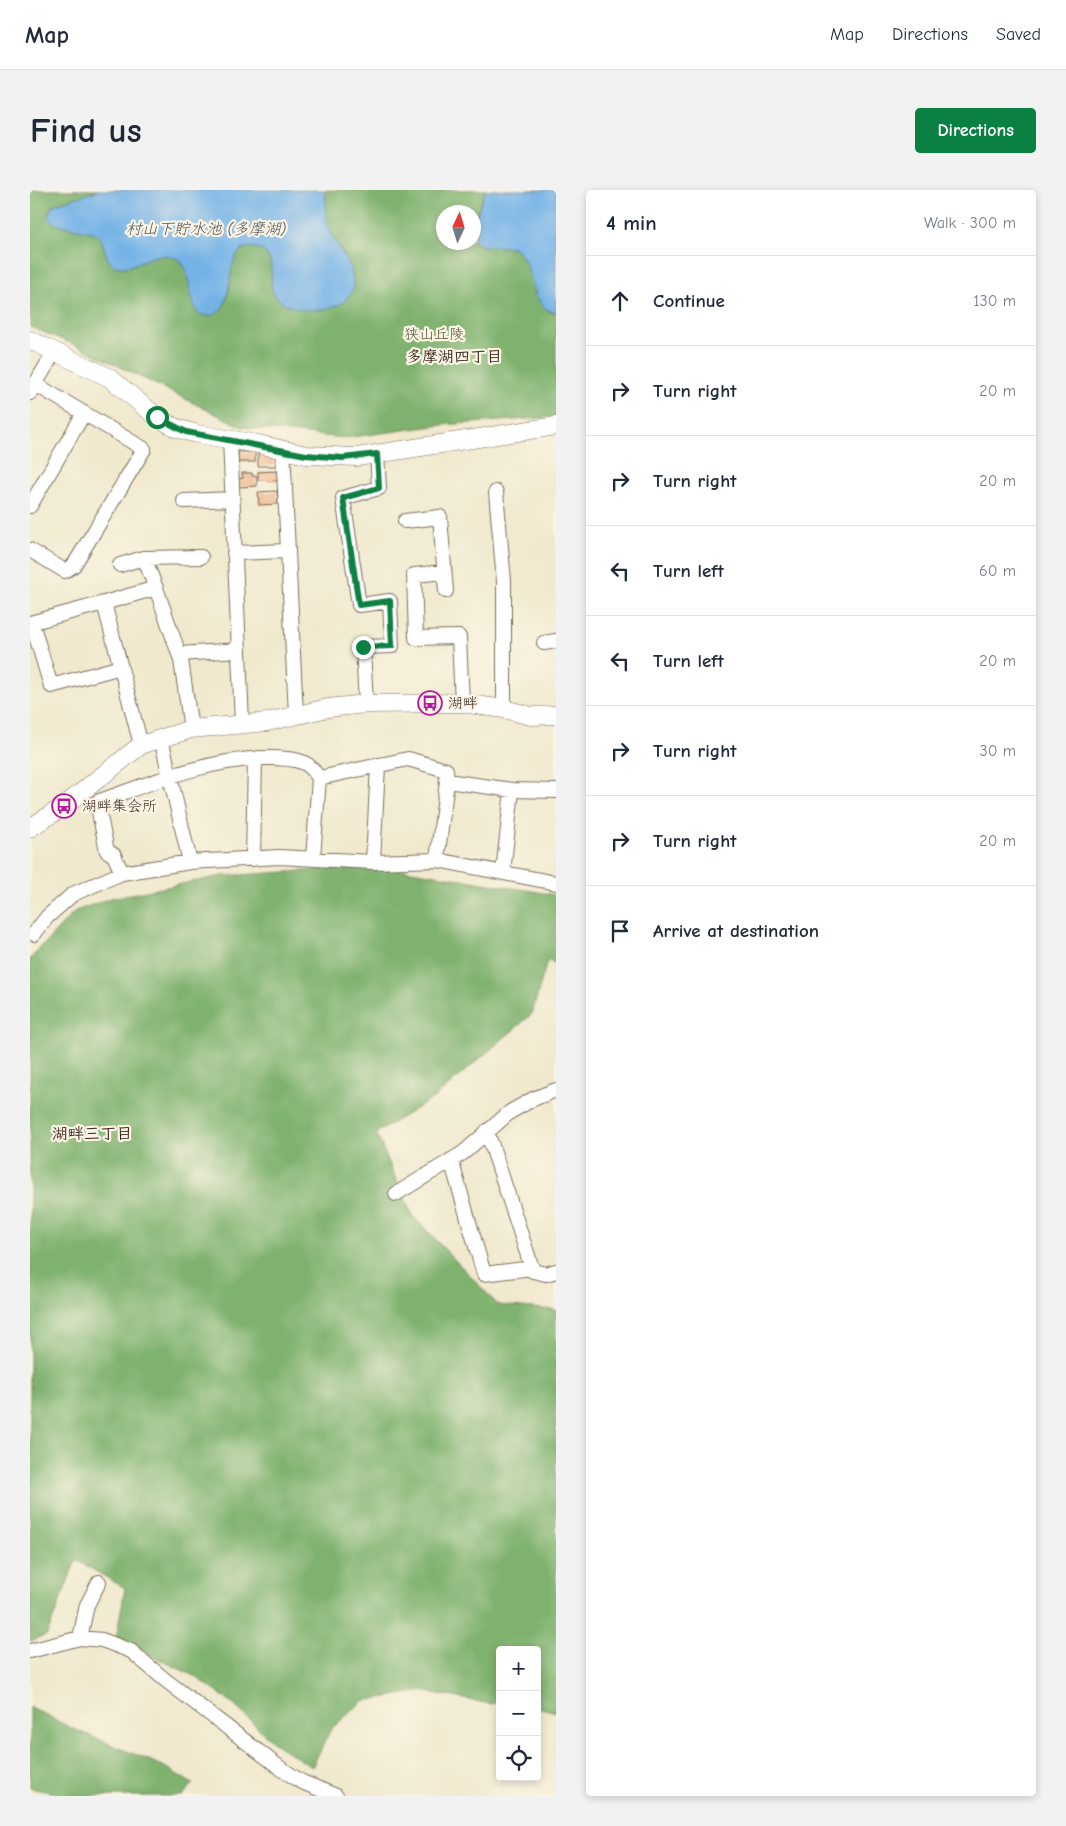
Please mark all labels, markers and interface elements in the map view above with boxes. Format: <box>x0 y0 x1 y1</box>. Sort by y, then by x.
text: Map <box>25 21 69 49</box>
text: Map <box>830 24 864 45</box>
text: Directions <box>892 24 968 45</box>
text: Saved <box>996 24 1041 45</box>
button: Directions <box>915 108 1036 153</box>
text: Find us <box>30 110 142 151</box>
north arrow <box>436 205 481 250</box>
text: 4 min <box>606 211 657 235</box>
text: Walk · 300 m <box>924 214 1016 232</box>
water label: 村山下貯水池 (多摩湖) <box>126 220 286 238</box>
icon: ahead <box>606 287 634 315</box>
text: Continue <box>653 290 725 312</box>
text: 130 m <box>973 292 1016 310</box>
park label: 狭山丘陵 <box>404 325 464 343</box>
district label: 多摩湖四丁目 <box>406 348 502 366</box>
icon: right <box>606 377 634 405</box>
text: Turn right <box>653 380 737 402</box>
text: 20 m <box>979 382 1016 400</box>
route start <box>146 406 169 429</box>
icon: right <box>606 467 634 495</box>
text: Turn right <box>653 470 737 492</box>
text: 20 m <box>979 472 1016 490</box>
icon: left <box>606 557 634 585</box>
text: Turn left <box>653 560 724 582</box>
text: 60 m <box>979 562 1016 580</box>
route end <box>352 636 375 659</box>
icon: left <box>606 647 634 675</box>
text: Turn left <box>653 650 724 672</box>
text: 20 m <box>979 652 1016 670</box>
bus stop icon: 湖畔 <box>417 690 443 716</box>
place label: 湖畔 <box>448 694 478 712</box>
icon: right <box>606 737 634 765</box>
text: Turn right <box>653 740 737 762</box>
text: 30 m <box>980 742 1016 760</box>
bus stop icon: 湖畔集会所 <box>51 793 77 819</box>
place label: 湖畔集会所 <box>82 797 157 815</box>
icon: right <box>606 827 634 855</box>
text: Turn right <box>653 830 737 852</box>
text: 20 m <box>979 832 1016 850</box>
icon: arrive <box>606 917 634 945</box>
text: Arrive at destination <box>653 920 819 942</box>
district label: 湖畔三丁目 <box>52 1125 132 1143</box>
map controls <box>496 1646 541 1781</box>
button: + <box>496 1646 541 1691</box>
button: − <box>496 1691 541 1736</box>
button: locate <box>496 1736 541 1781</box>

